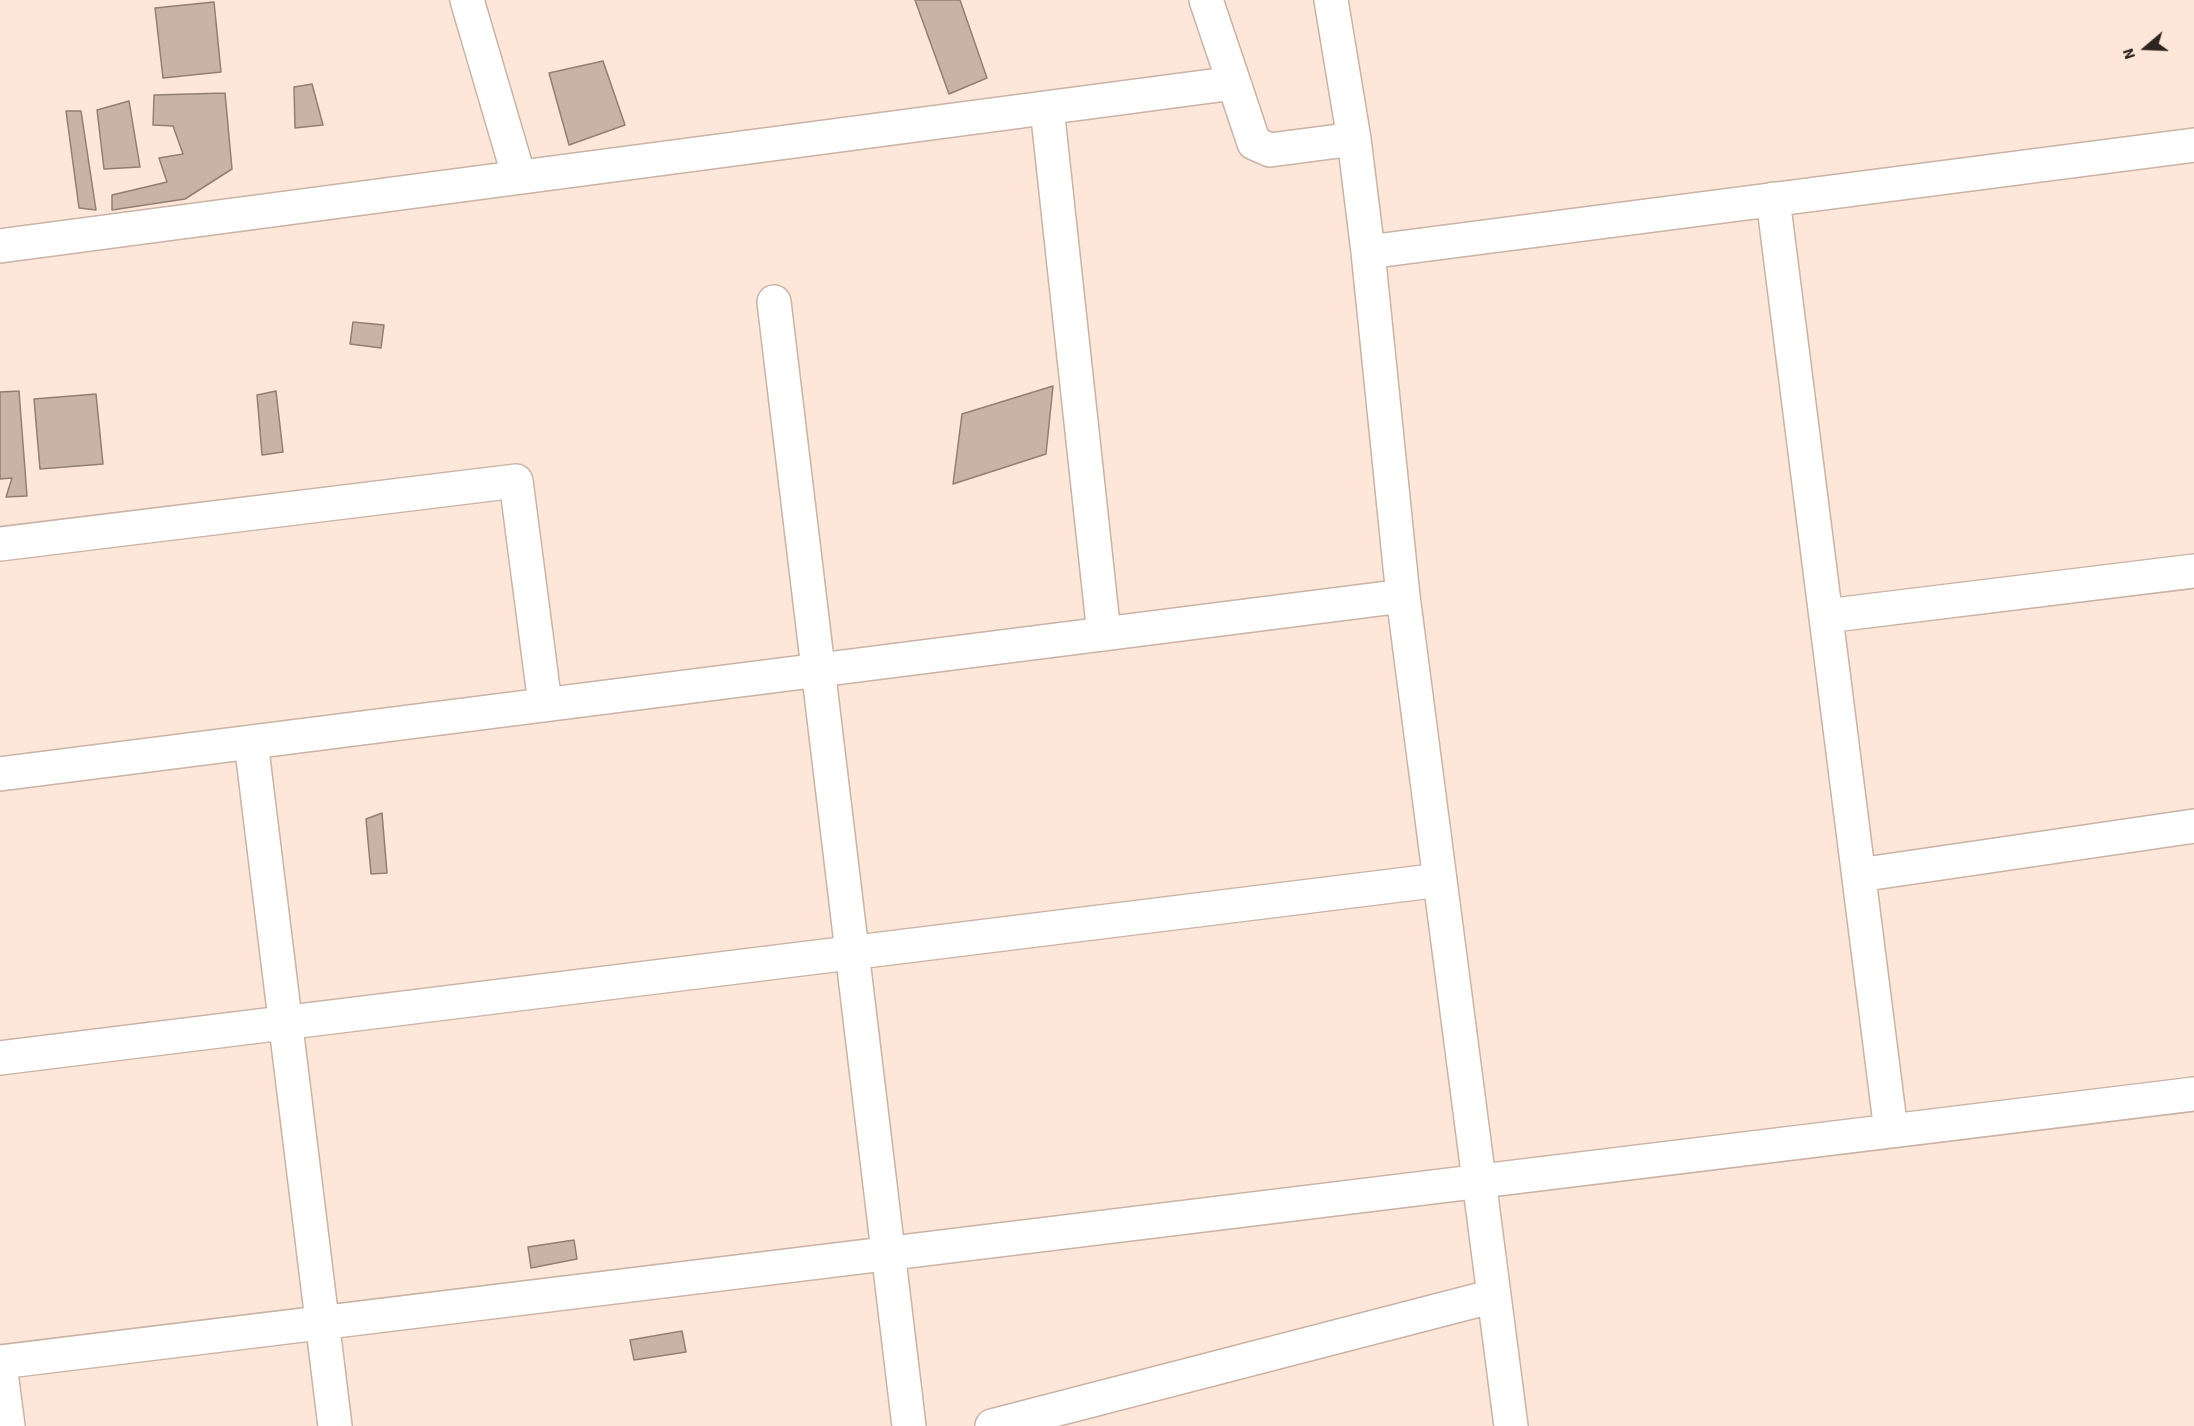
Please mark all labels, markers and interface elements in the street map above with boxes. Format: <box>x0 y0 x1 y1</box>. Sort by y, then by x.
north arrow <box>2116 18 2176 78</box>
text: N <box>2117 45 2141 62</box>

